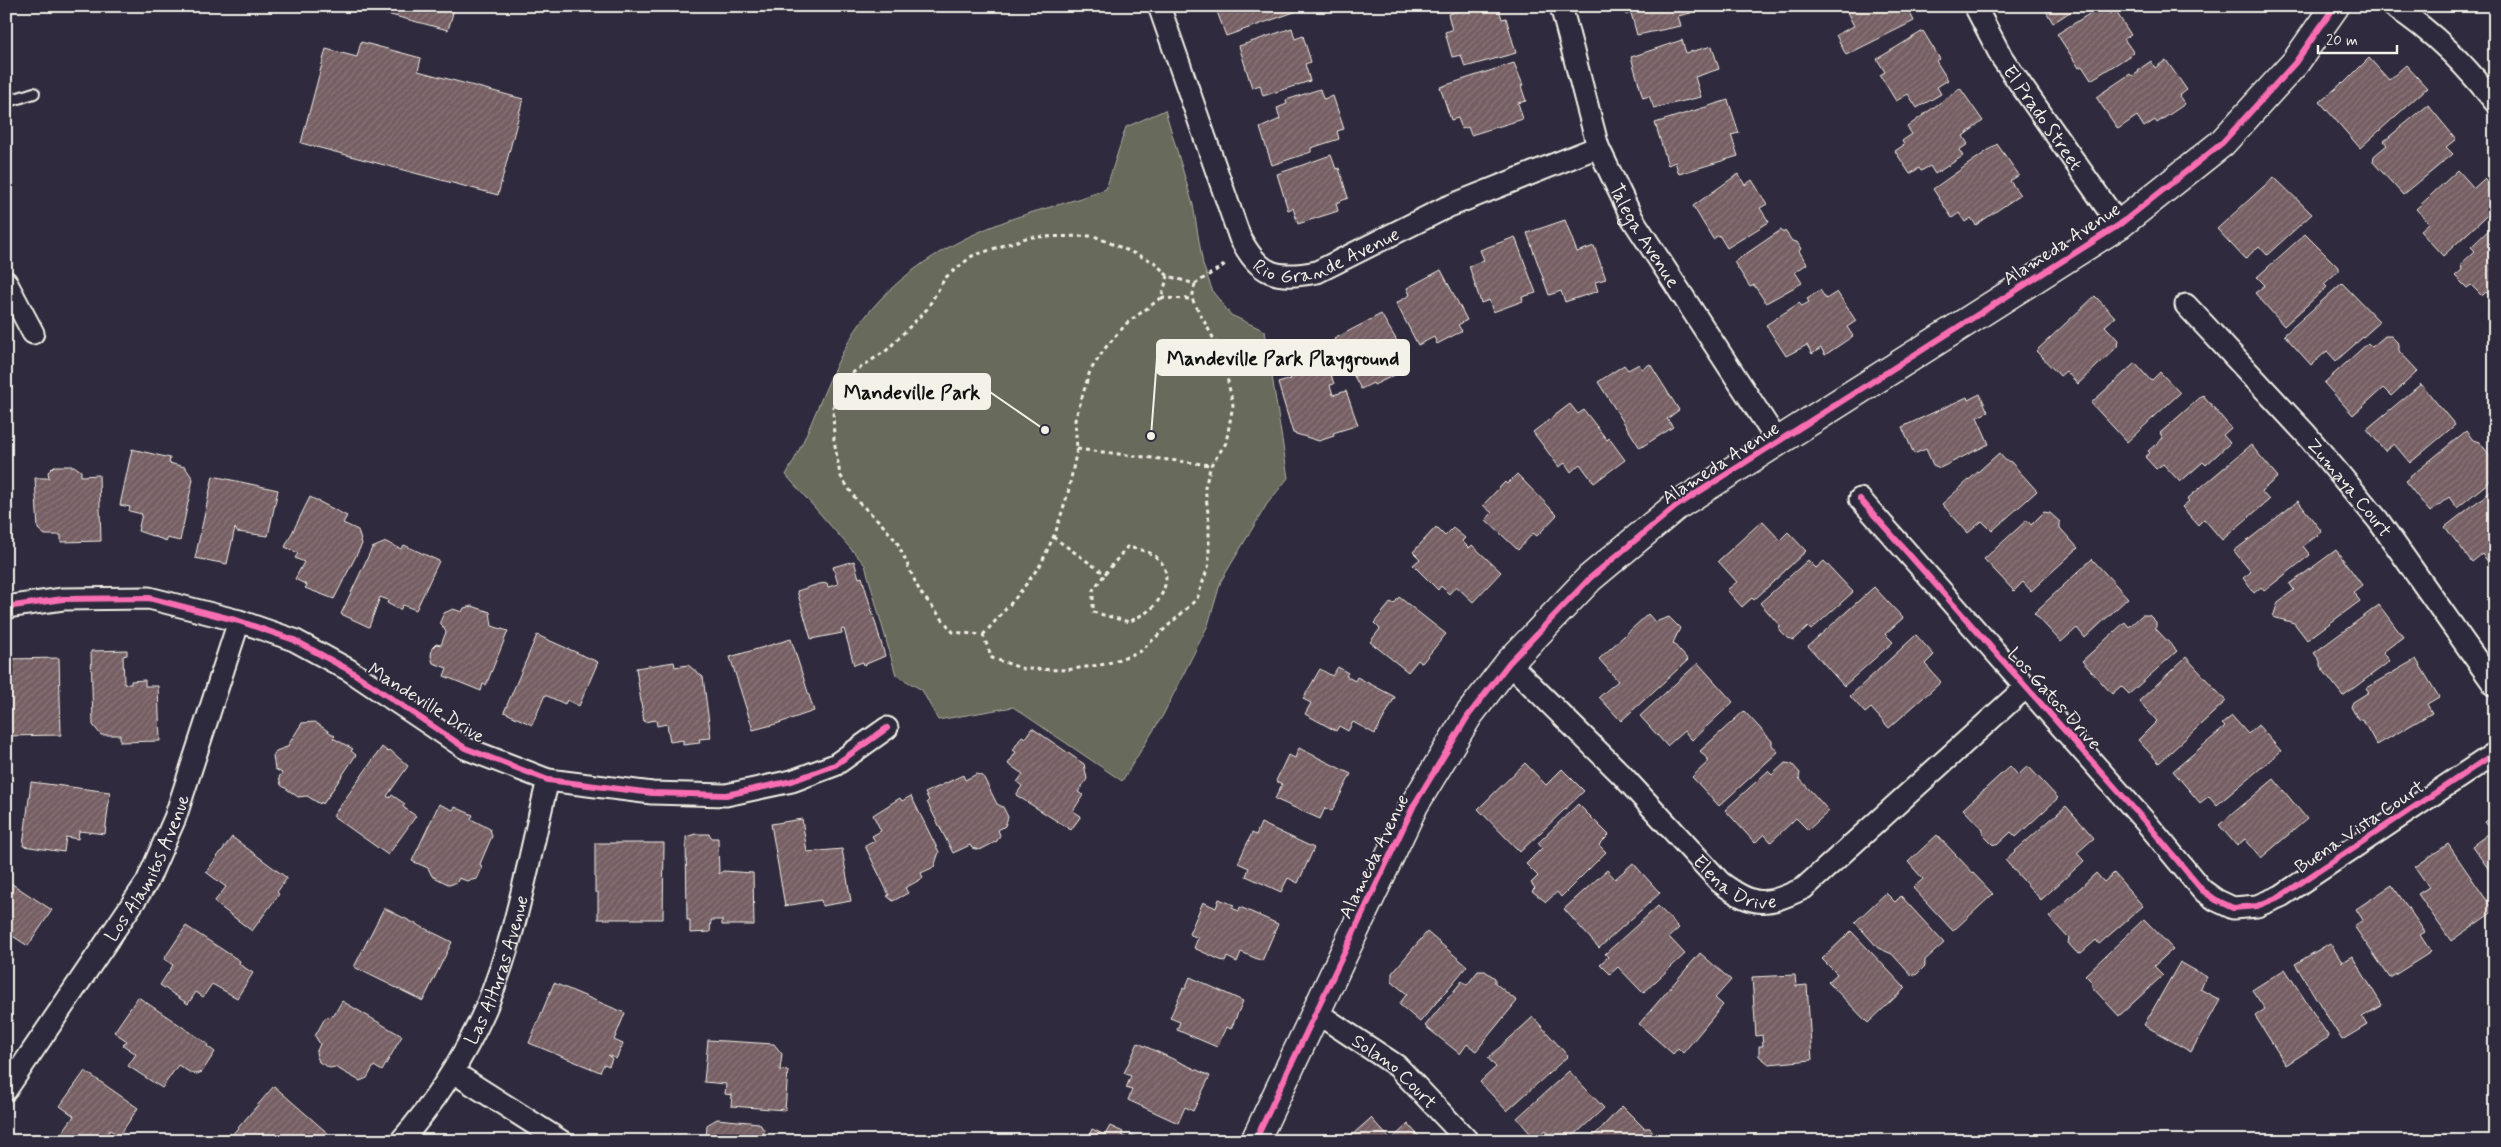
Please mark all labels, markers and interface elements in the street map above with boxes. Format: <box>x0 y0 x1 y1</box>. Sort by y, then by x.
scale bar <box>2318 22 2397 54</box>
text: 20 m <box>2326 31 2358 51</box>
street label: El Prado Street <box>1997 61 2088 176</box>
street label: Talega Avenue <box>1603 180 1685 293</box>
street label: Alameda Avenue <box>1998 197 2125 292</box>
street label: Rio Grande Avenue <box>1247 222 1404 289</box>
callout: Mandeville Park Playground <box>1157 340 1409 375</box>
text: Mandeville Park Playground <box>1167 346 1399 373</box>
callout: Mandeville Park <box>834 374 990 409</box>
text: Mandeville Park <box>844 380 980 407</box>
street label: Alameda Avenue <box>1657 416 1784 511</box>
street label: Zumaya Court <box>2300 433 2397 542</box>
street label: Los Gatos Drive <box>2001 642 2107 756</box>
street label: Mandeville Drive <box>363 657 490 749</box>
street label: Buena Vista Court <box>2290 775 2430 880</box>
street label: Alameda Avenue <box>1333 790 1415 923</box>
street label: Los Alamitos Avenue <box>99 791 196 947</box>
street label: Elena Drive <box>1687 850 1779 916</box>
street label: Las Alturas Avenue <box>459 893 535 1049</box>
street label: Solano Court <box>1347 1029 1442 1115</box>

